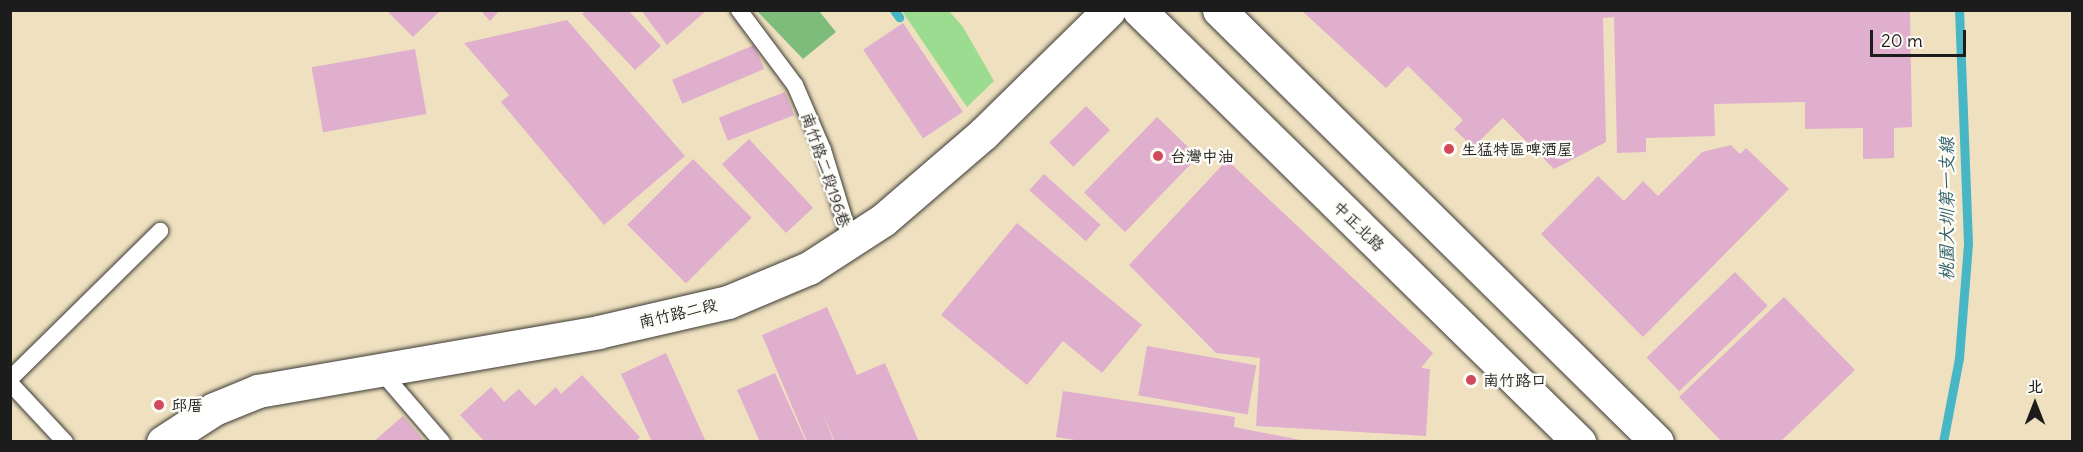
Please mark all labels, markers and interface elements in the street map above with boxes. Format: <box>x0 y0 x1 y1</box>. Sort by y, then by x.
scale bar <box>1873 18 1969 56</box>
text: 20 m <box>1881 29 1923 52</box>
street label: 南竹路二段196巷 <box>797 110 855 230</box>
water label: 桃園大圳第一支線 <box>1936 137 1958 281</box>
place label: 生猛特區啤酒屋 <box>1461 139 1573 159</box>
marker: 生猛特區啤酒屋 <box>1442 142 1456 156</box>
place label: 台灣中油 <box>1170 146 1234 166</box>
marker: 台灣中油 <box>1151 149 1165 163</box>
street label: 中正北路 <box>1329 197 1389 255</box>
street label: 南竹路二段 <box>637 295 719 331</box>
place label: 南竹路口 <box>1483 370 1547 390</box>
marker: 南竹路口 <box>1464 373 1478 387</box>
north arrow <box>2005 374 2065 434</box>
text: 北 <box>2027 376 2043 396</box>
place label: 邱厝 <box>171 395 203 415</box>
marker: 邱厝 <box>152 398 166 412</box>

